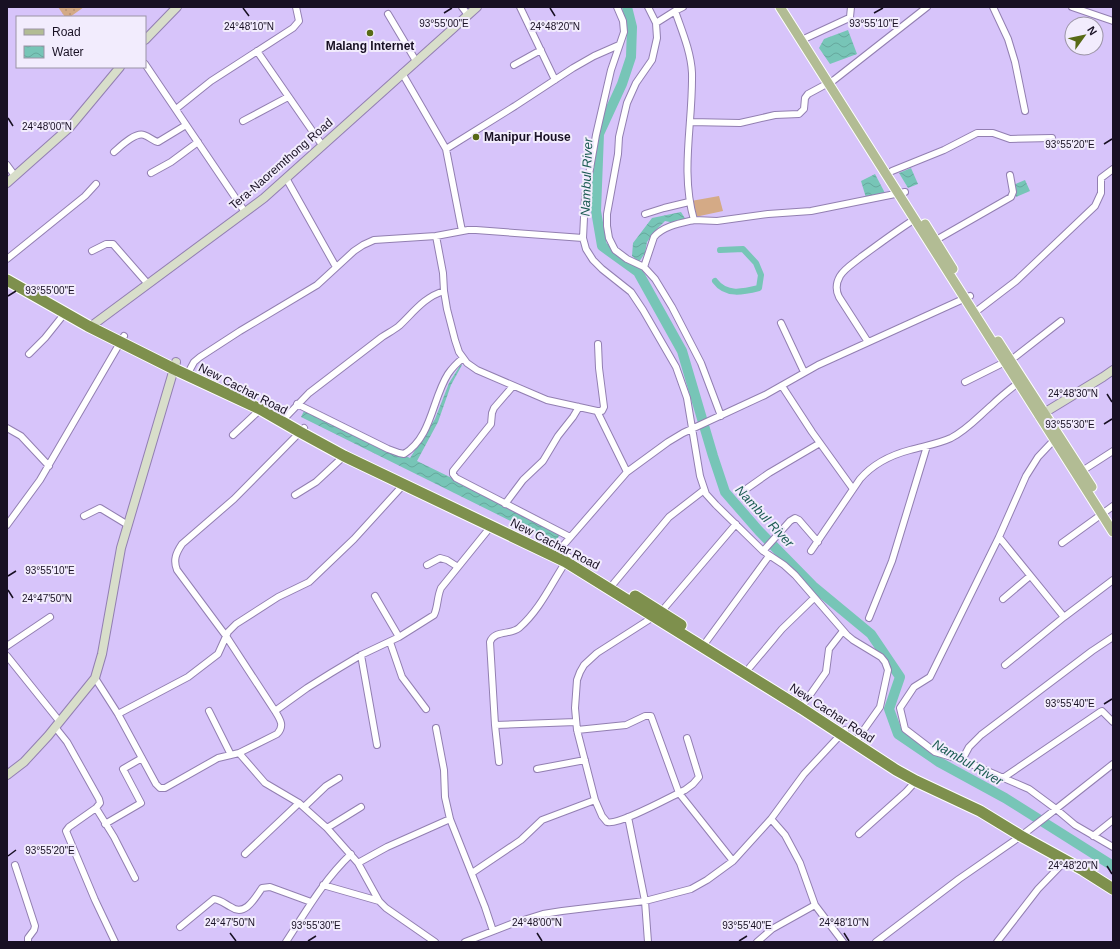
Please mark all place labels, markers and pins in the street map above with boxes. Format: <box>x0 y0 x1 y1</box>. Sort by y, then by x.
marker: Malang Internet <box>365 28 375 38</box>
place label: Malang Internet <box>326 39 414 53</box>
place label: Manipur House <box>484 130 571 144</box>
marker: Manipur House <box>471 132 481 142</box>

